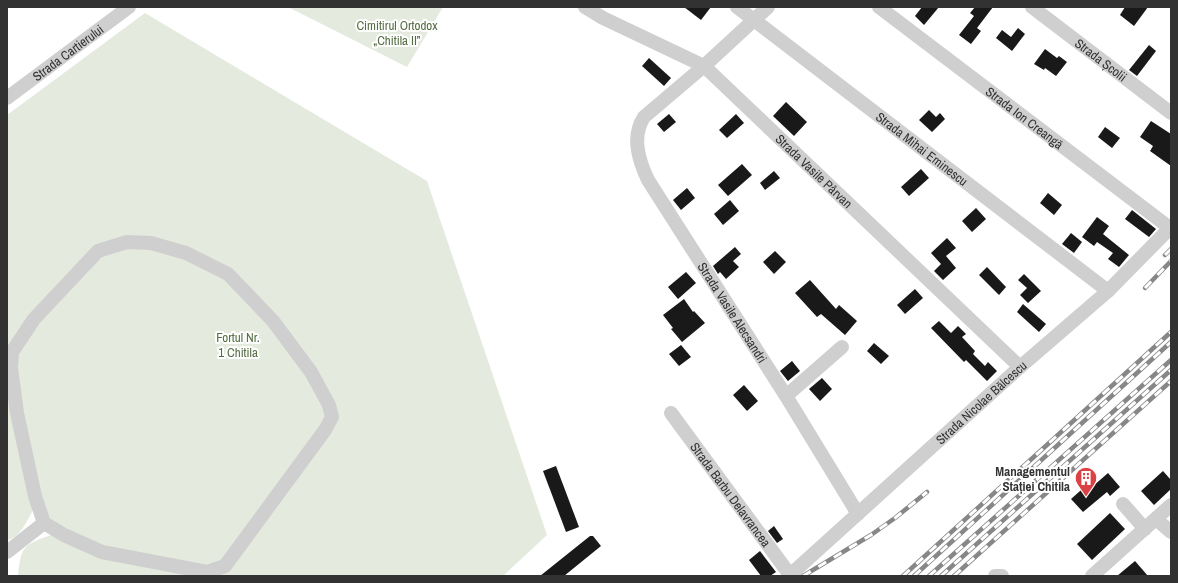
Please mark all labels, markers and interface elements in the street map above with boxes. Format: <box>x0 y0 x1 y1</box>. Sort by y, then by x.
park label: Cimitirul Ortodox „Chitila II” <box>356 17 438 49</box>
street label: Strada Cartierului <box>29 21 107 85</box>
street label: Strada Școlii <box>1071 35 1130 85</box>
street label: Strada Ion Creangă <box>982 83 1067 153</box>
street label: Strada Mihai Eminescu <box>872 108 971 190</box>
street label: Strada Vasile Pârvan <box>772 131 856 212</box>
street label: Strada Vasile Alecsandri <box>694 259 771 366</box>
park label: Fortul Nr. 1 Chitila <box>216 329 260 361</box>
street label: Strada Nicolae Bălcescu <box>932 357 1030 448</box>
street label: Strada Barbu Delavrancea <box>686 439 775 550</box>
place label: Managementul Stației Chitila <box>995 463 1070 495</box>
building icon: Managementul Stației Chitila <box>1073 465 1099 498</box>

